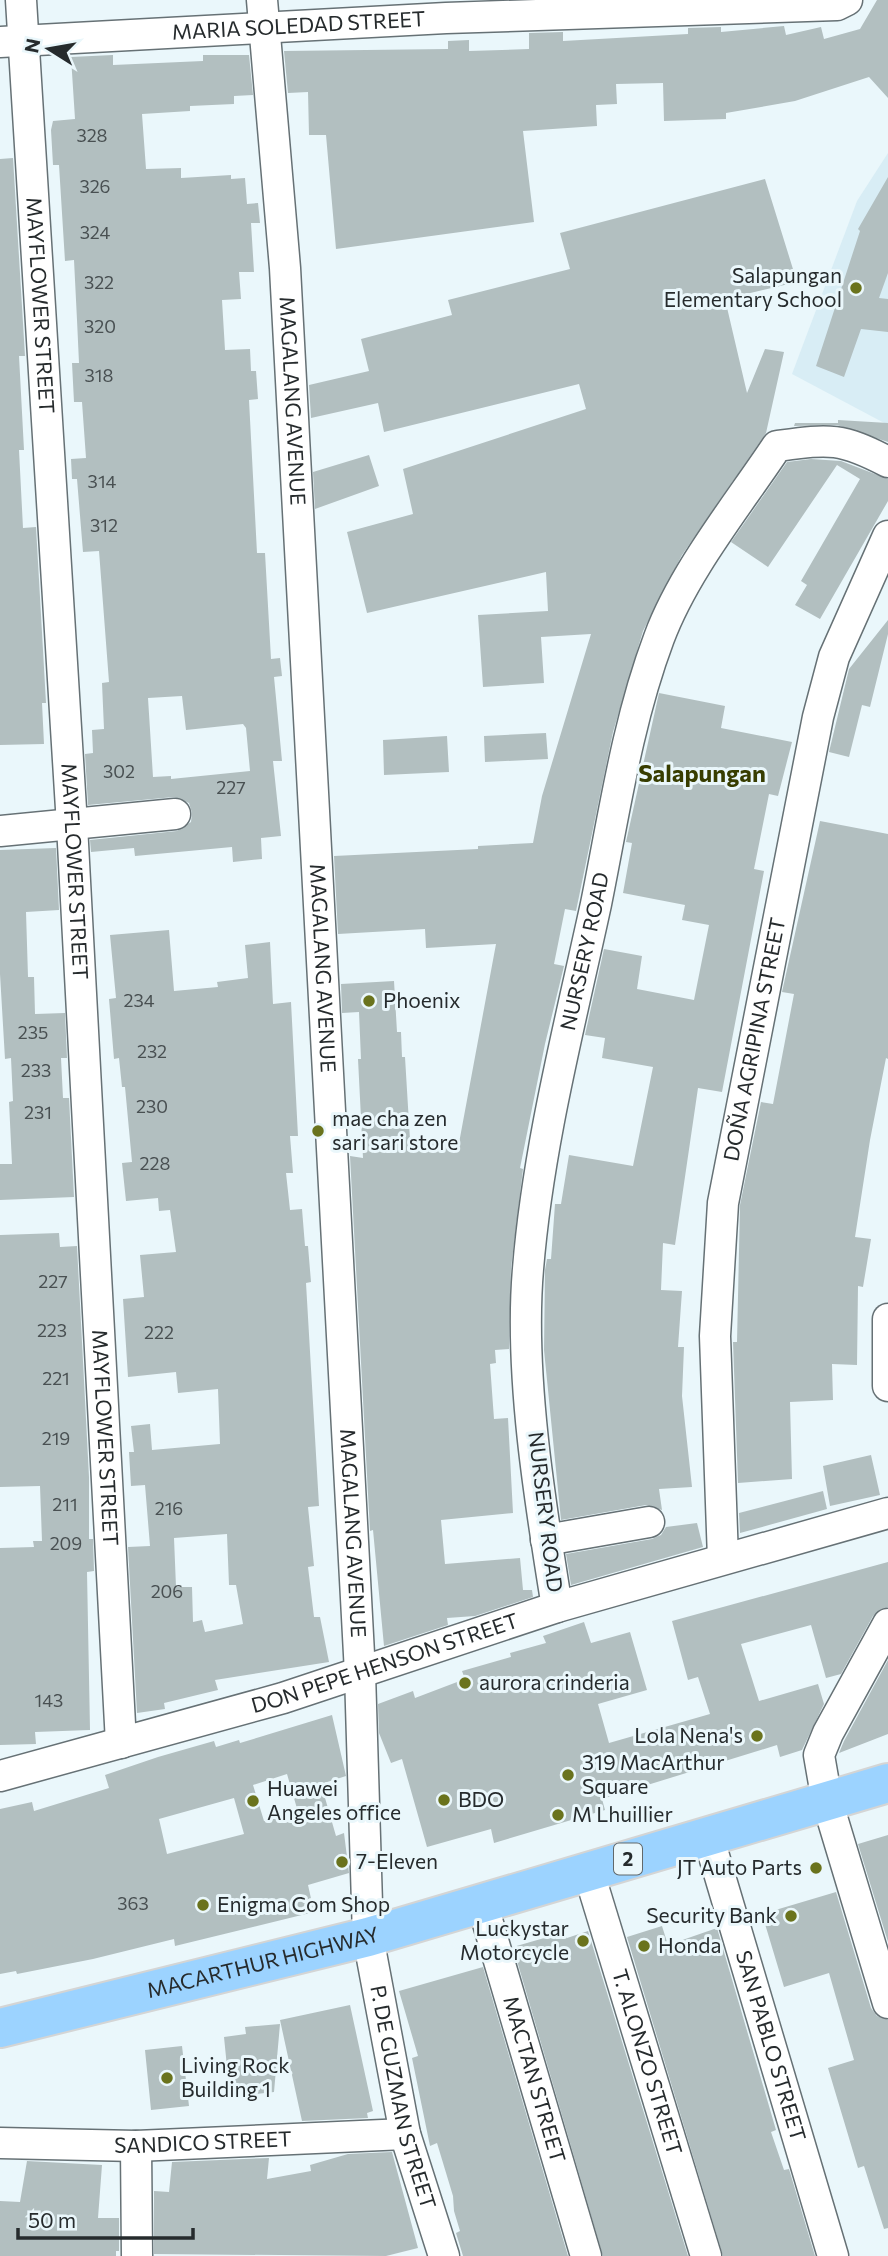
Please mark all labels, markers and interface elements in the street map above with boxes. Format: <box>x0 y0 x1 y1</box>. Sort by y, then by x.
street label: MARIA SOLEDAD STREET <box>171 5 426 44</box>
north arrow <box>14 14 84 84</box>
text: N <box>19 36 44 55</box>
house number: 328 <box>76 124 108 146</box>
house number: 326 <box>79 175 111 197</box>
street label: MAYFLOWER STREET <box>22 196 61 414</box>
house number: 324 <box>80 221 111 243</box>
place label: Salapungan Elementary School <box>664 262 842 311</box>
house number: 322 <box>84 271 114 293</box>
marker: Salapungan Elementary School <box>848 280 864 296</box>
street label: MAGALANG AVENUE <box>276 296 312 506</box>
house number: 320 <box>84 315 116 337</box>
house number: 318 <box>85 364 114 386</box>
house number: 314 <box>88 470 117 492</box>
house number: 312 <box>90 514 118 536</box>
district label: Salapungan <box>638 758 766 787</box>
house number: 302 <box>103 760 135 782</box>
street label: MAYFLOWER STREET <box>57 762 94 980</box>
house number: 227 <box>216 776 246 798</box>
street label: MAGALANG AVENUE <box>306 863 342 1073</box>
street label: NURSERY ROAD <box>554 870 613 1033</box>
street label: DOÑA AGRIPINA STREET <box>717 915 790 1163</box>
place label: Phoenix <box>383 987 460 1012</box>
house number: 234 <box>123 989 155 1011</box>
marker: Phoenix <box>361 993 377 1009</box>
house number: 235 <box>18 1021 48 1043</box>
house number: 232 <box>137 1040 167 1062</box>
house number: 233 <box>21 1059 51 1081</box>
house number: 230 <box>136 1095 168 1117</box>
house number: 231 <box>24 1101 52 1123</box>
place label: mae cha zen sari sari store <box>332 1105 458 1154</box>
marker: mae cha zen sari sari store <box>310 1123 326 1139</box>
house number: 228 <box>140 1152 170 1174</box>
house number: 227 <box>38 1270 68 1292</box>
house number: 223 <box>37 1319 67 1341</box>
house number: 222 <box>144 1321 174 1343</box>
street label: MAYFLOWER STREET <box>88 1329 124 1546</box>
house number: 221 <box>42 1367 70 1389</box>
house number: 219 <box>42 1427 70 1449</box>
street label: MAGALANG AVENUE <box>336 1428 372 1638</box>
street label: NURSERY ROAD <box>524 1430 569 1593</box>
house number: 211 <box>52 1493 78 1515</box>
house number: 216 <box>155 1497 183 1519</box>
house number: 209 <box>50 1532 82 1554</box>
house number: 206 <box>151 1580 183 1602</box>
street label: DON PEPE HENSON STREET <box>248 1607 521 1717</box>
place label: aurora crinderia <box>479 1669 630 1694</box>
marker: aurora crinderia <box>457 1675 473 1691</box>
house number: 143 <box>35 1689 63 1711</box>
place label: Lola Nena's <box>634 1722 743 1747</box>
marker: Lola Nena's <box>749 1728 765 1744</box>
place label: 319 MacArthur Square <box>582 1749 725 1798</box>
marker: 319 MacArthur Square <box>560 1767 576 1783</box>
place label: Huawei Angeles office <box>267 1775 401 1824</box>
place label: BDO <box>458 1786 504 1811</box>
marker: BDO <box>436 1792 452 1808</box>
marker: Huawei Angeles office <box>245 1793 261 1809</box>
place label: M Lhuillier <box>572 1801 673 1826</box>
marker: M Lhuillier <box>550 1807 566 1823</box>
road number: 2 <box>614 1843 642 1874</box>
place label: 7-Eleven <box>356 1848 438 1873</box>
marker: 7-Eleven <box>334 1854 350 1870</box>
place label: JT Auto Parts <box>677 1854 802 1879</box>
marker: JT Auto Parts <box>808 1860 824 1876</box>
place label: Enigma Com Shop <box>217 1891 390 1916</box>
house number: 363 <box>117 1892 149 1914</box>
marker: Enigma Com Shop <box>195 1897 211 1913</box>
place label: Security Bank <box>646 1902 777 1927</box>
marker: Security Bank <box>783 1908 799 1924</box>
place label: Luckystar Motorcycle <box>460 1915 569 1964</box>
street label: MACARTHUR HIGHWAY <box>144 1920 382 2002</box>
place label: Honda <box>658 1932 721 1957</box>
marker: Luckystar Motorcycle <box>575 1933 591 1949</box>
marker: Honda <box>636 1938 652 1954</box>
street label: SAN PABLO STREET <box>732 1947 812 2144</box>
street label: T. ALONZO STREET <box>608 1966 688 2158</box>
street label: P. DE GUZMAN STREET <box>366 1983 442 2212</box>
street label: MACTAN STREET <box>499 1993 572 2165</box>
place label: Living Rock Building 1 <box>181 2052 290 2101</box>
marker: Living Rock Building 1 <box>159 2070 175 2086</box>
street label: SANDICO STREET <box>114 2125 292 2157</box>
scale bar <box>18 2196 192 2240</box>
text: 50 m <box>28 2207 76 2232</box>

